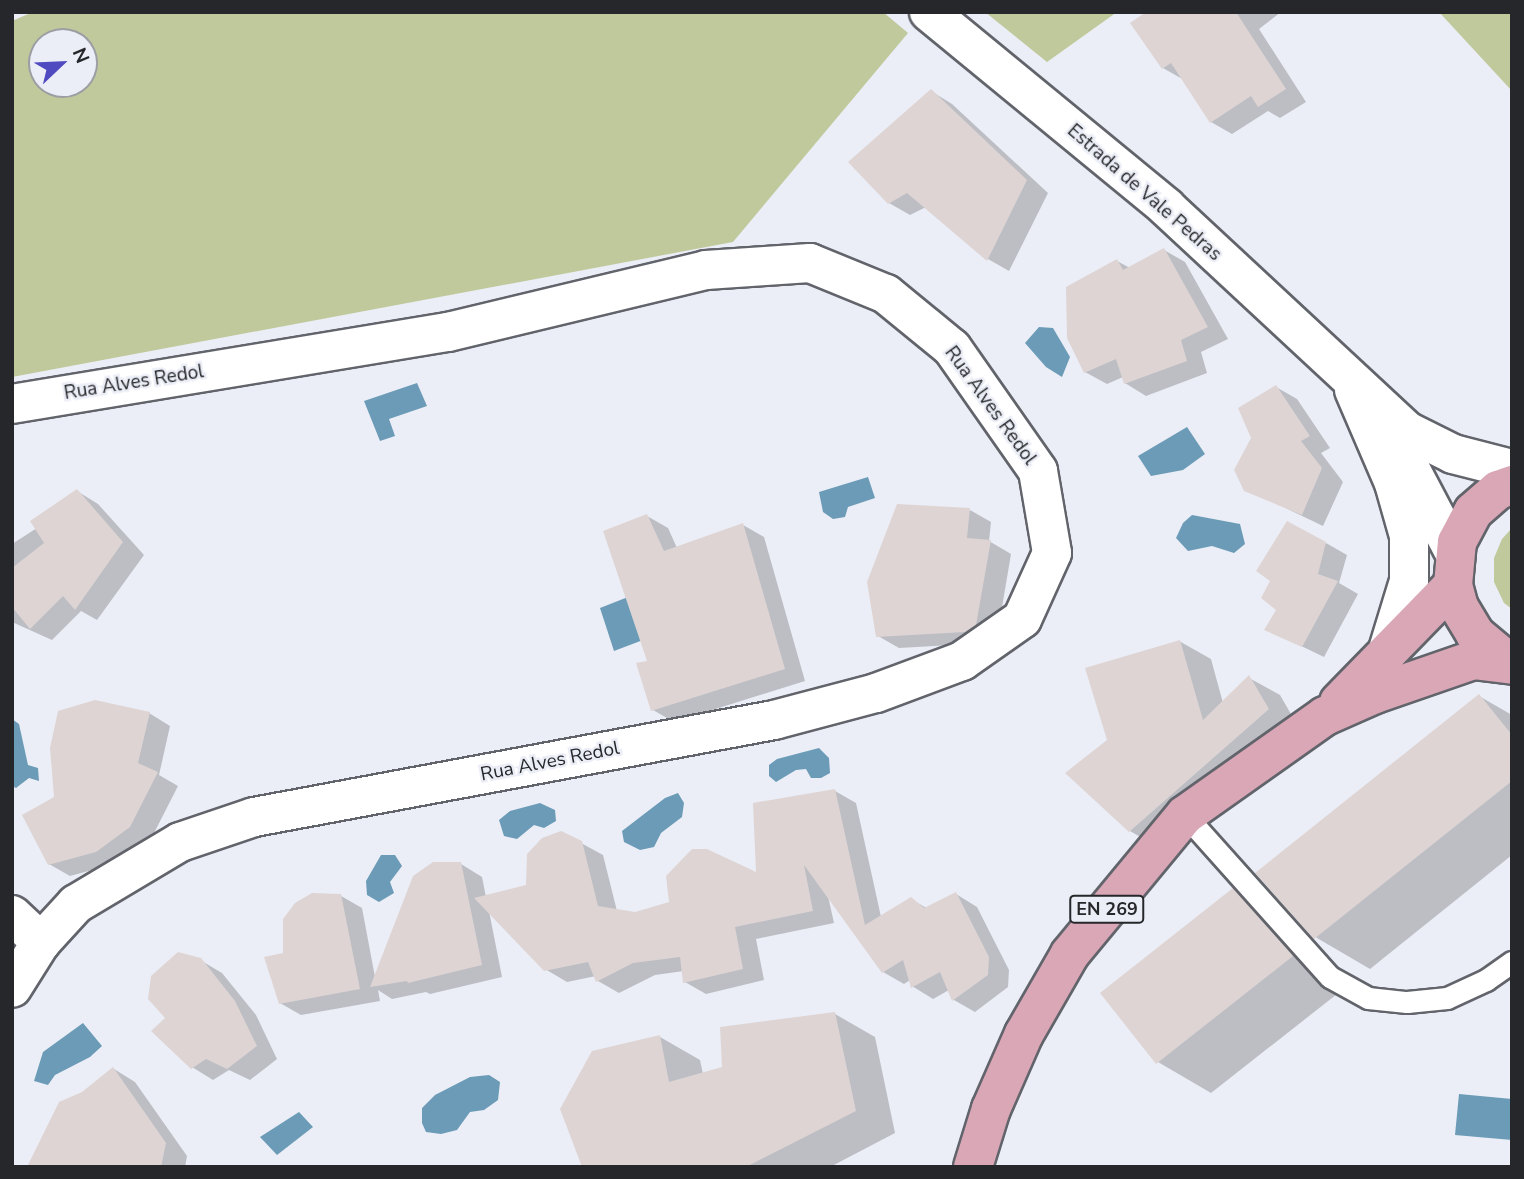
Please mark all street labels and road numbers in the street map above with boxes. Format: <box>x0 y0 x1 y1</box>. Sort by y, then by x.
street label: Estrada de Vale Pedras <box>1062 120 1226 266</box>
street label: Rua Alves Redol <box>939 342 1041 470</box>
street label: Rua Alves Redol <box>62 361 206 405</box>
street label: Rua Alves Redol <box>479 737 621 787</box>
road number: EN 269 <box>1068 894 1146 924</box>

